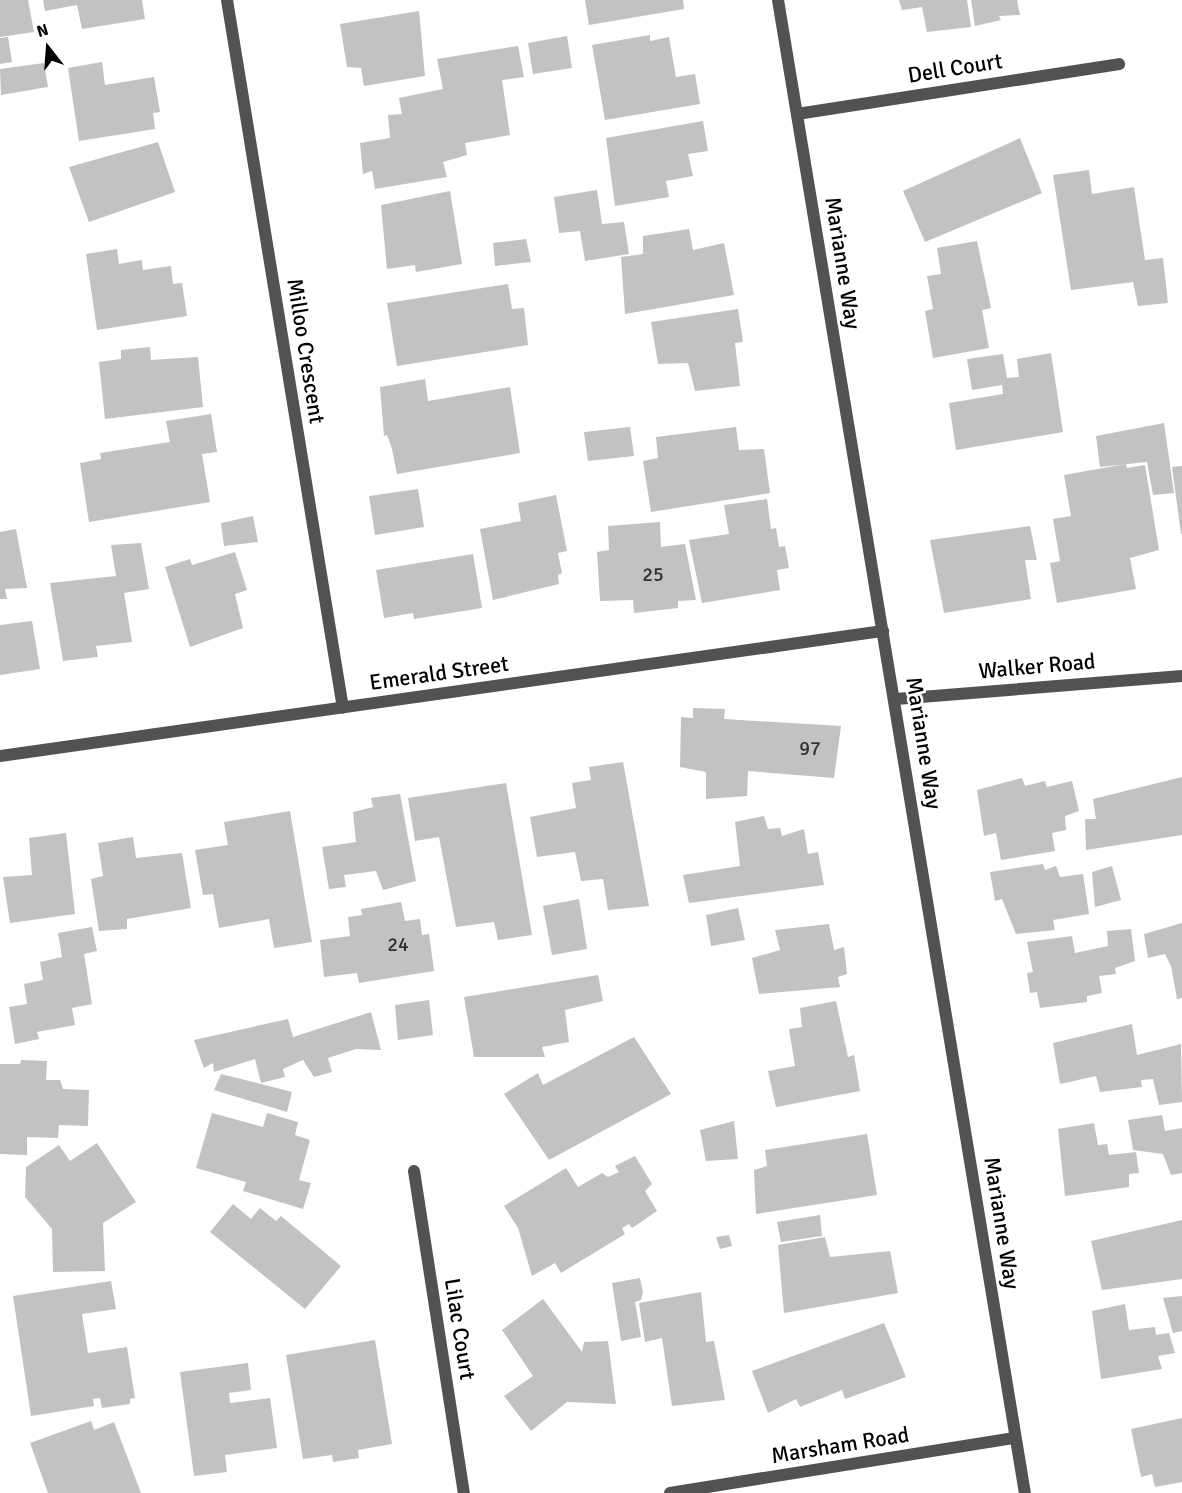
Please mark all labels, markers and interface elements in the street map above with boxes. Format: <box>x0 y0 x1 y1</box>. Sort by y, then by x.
north arrow <box>18 18 78 78</box>
text: N <box>34 20 51 42</box>
street label: Dell Court <box>906 47 1004 89</box>
street label: Marianne Way <box>820 195 866 331</box>
street label: Milloo Crescent <box>282 277 330 425</box>
house number: 25 <box>642 562 664 586</box>
street label: Walker Road <box>978 648 1096 684</box>
street label: Emerald Street <box>368 650 510 696</box>
street label: Marianne Way <box>901 675 947 811</box>
house number: 97 <box>799 736 821 760</box>
house number: 24 <box>387 932 409 956</box>
street label: Marianne Way <box>979 1155 1025 1291</box>
street label: Lilac Court <box>439 1276 481 1382</box>
street label: Marsham Road <box>769 1421 911 1469</box>

